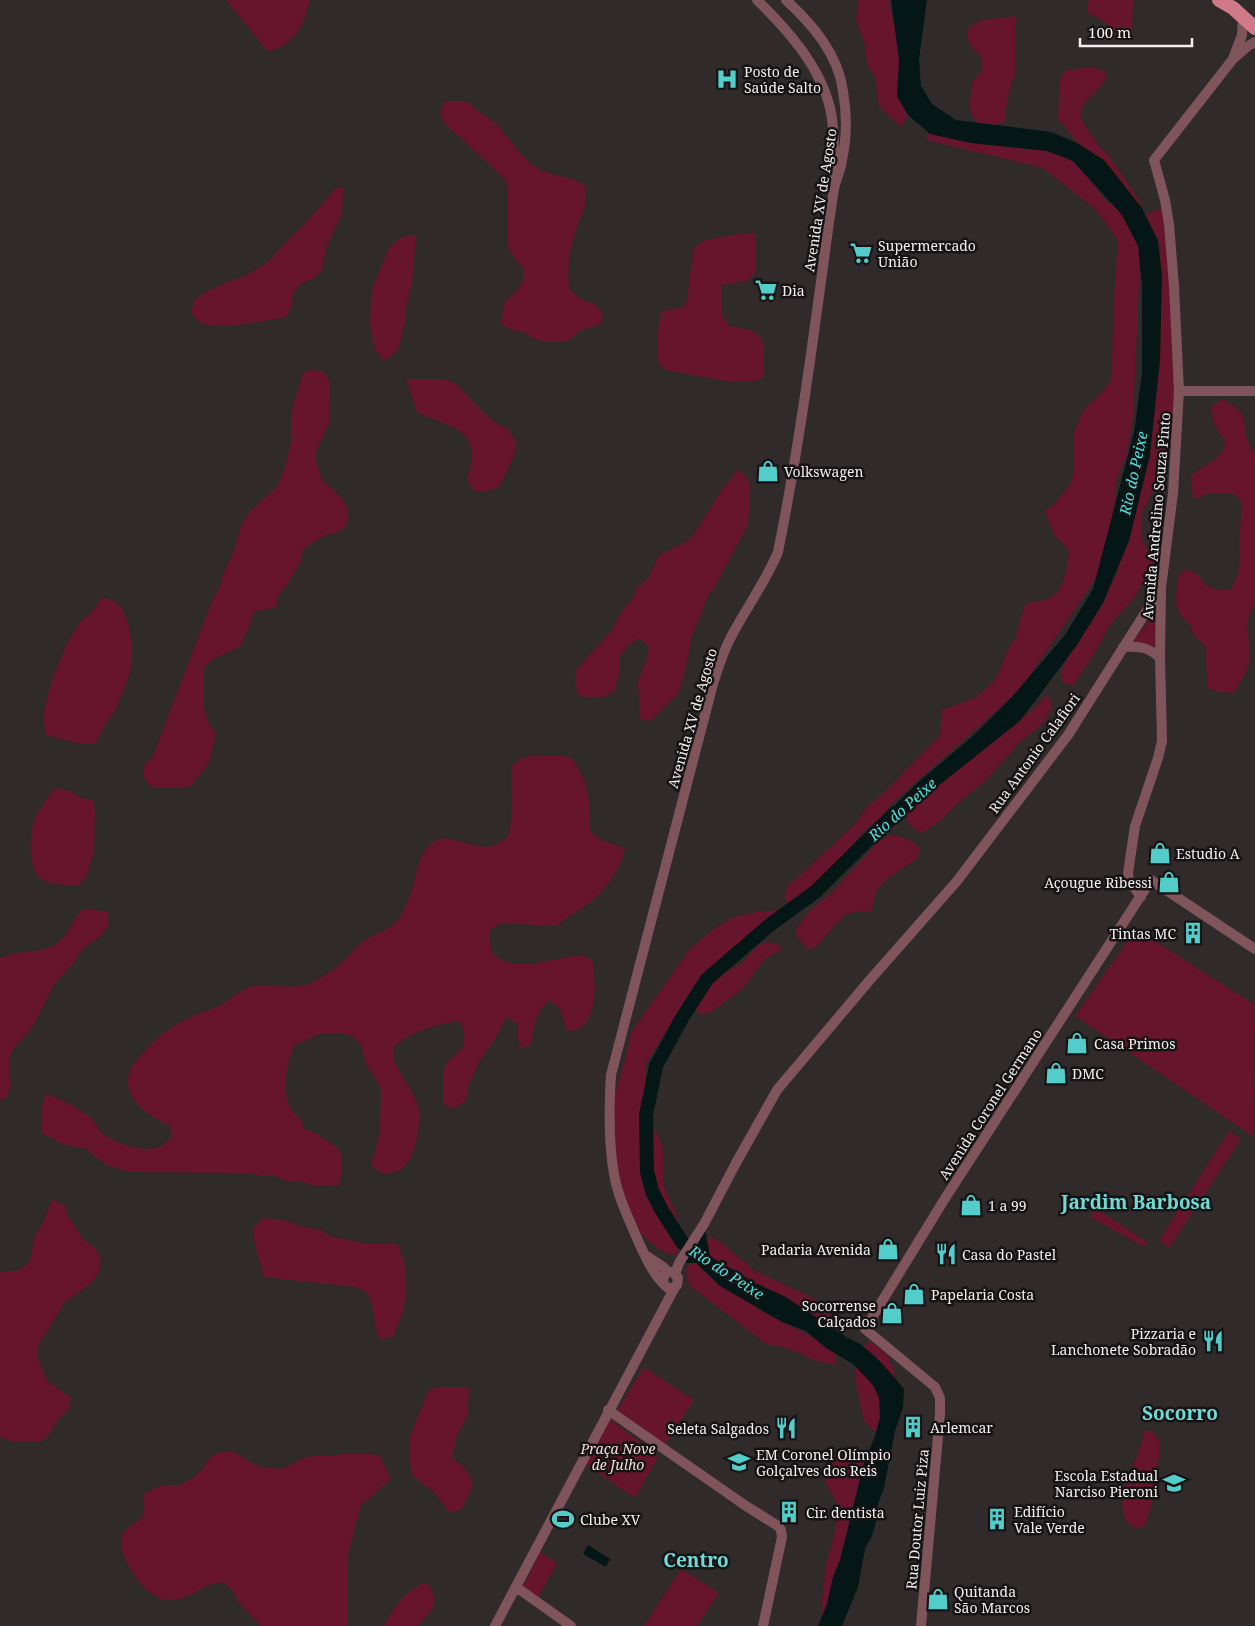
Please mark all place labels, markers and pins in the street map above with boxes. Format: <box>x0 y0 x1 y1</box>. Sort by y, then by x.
place label: Posto de Saúde Salto <box>744 62 821 97</box>
hospital icon: Posto de Saúde Salto <box>714 66 740 92</box>
place label: Supermercado União <box>878 236 976 271</box>
supermarket icon: Supermercado União <box>848 240 874 266</box>
supermarket icon: Dia <box>753 277 779 303</box>
place label: Dia <box>782 281 805 300</box>
shop icon: Volkswagen <box>755 458 781 484</box>
place label: Volkswagen <box>784 462 864 481</box>
shop icon: Estudio A <box>1147 840 1173 866</box>
place label: Estudio A <box>1176 844 1240 863</box>
shop icon: Açougue Ribessi <box>1156 869 1182 895</box>
place label: Açougue Ribessi <box>1044 873 1153 892</box>
building icon: Tintas MC <box>1180 920 1206 946</box>
place label: Tintas MC <box>1109 924 1176 943</box>
shop icon: Casa Primos <box>1064 1030 1090 1056</box>
place label: Casa Primos <box>1094 1034 1175 1053</box>
shop icon: DMC <box>1043 1060 1069 1086</box>
place label: DMC <box>1072 1064 1104 1083</box>
shop icon: 1 a 99 <box>958 1192 984 1218</box>
place label: 1 a 99 <box>988 1196 1027 1215</box>
shop icon: Padaria Avenida <box>875 1236 901 1262</box>
place label: Padaria Avenida <box>761 1240 871 1259</box>
restaurant icon: Casa do Pastel <box>933 1241 959 1267</box>
place label: Casa do Pastel <box>962 1245 1057 1264</box>
shop icon: Papelaria Costa <box>901 1281 927 1307</box>
place label: Papelaria Costa <box>931 1285 1034 1304</box>
place label: Socorrense Calçados <box>802 1296 876 1331</box>
shop icon: Socorrense Calçados <box>879 1300 905 1326</box>
place label: Pizzaria e Lanchonete Sobradão <box>1051 1324 1196 1359</box>
restaurant icon: Pizzaria e Lanchonete Sobradão <box>1200 1328 1226 1354</box>
building icon: Arlemcar <box>900 1414 926 1440</box>
restaurant icon: Seleta Salgados <box>773 1415 799 1441</box>
place label: Arlemcar <box>930 1418 993 1437</box>
place label: Seleta Salgados <box>667 1419 769 1438</box>
place label: EM Coronel Olímpio Golçalves dos Reis <box>756 1445 891 1480</box>
school or university icon: EM Coronel Olímpio Golçalves dos Reis <box>726 1449 752 1475</box>
place label: Escola Estadual Narciso Pieroni <box>1055 1466 1159 1501</box>
school or university icon: Escola Estadual Narciso Pieroni <box>1161 1470 1187 1496</box>
building icon: Cir. dentista <box>776 1499 802 1525</box>
place label: Edifício Vale Verde <box>1014 1502 1085 1537</box>
place label: Cir. dentista <box>806 1503 885 1522</box>
sports icon: Clube XV <box>550 1506 576 1532</box>
building icon: Edifício Vale Verde <box>984 1506 1010 1532</box>
place label: Clube XV <box>580 1510 641 1529</box>
place label: Quitanda São Marcos <box>954 1582 1030 1617</box>
shop icon: Quitanda São Marcos <box>925 1586 951 1612</box>

